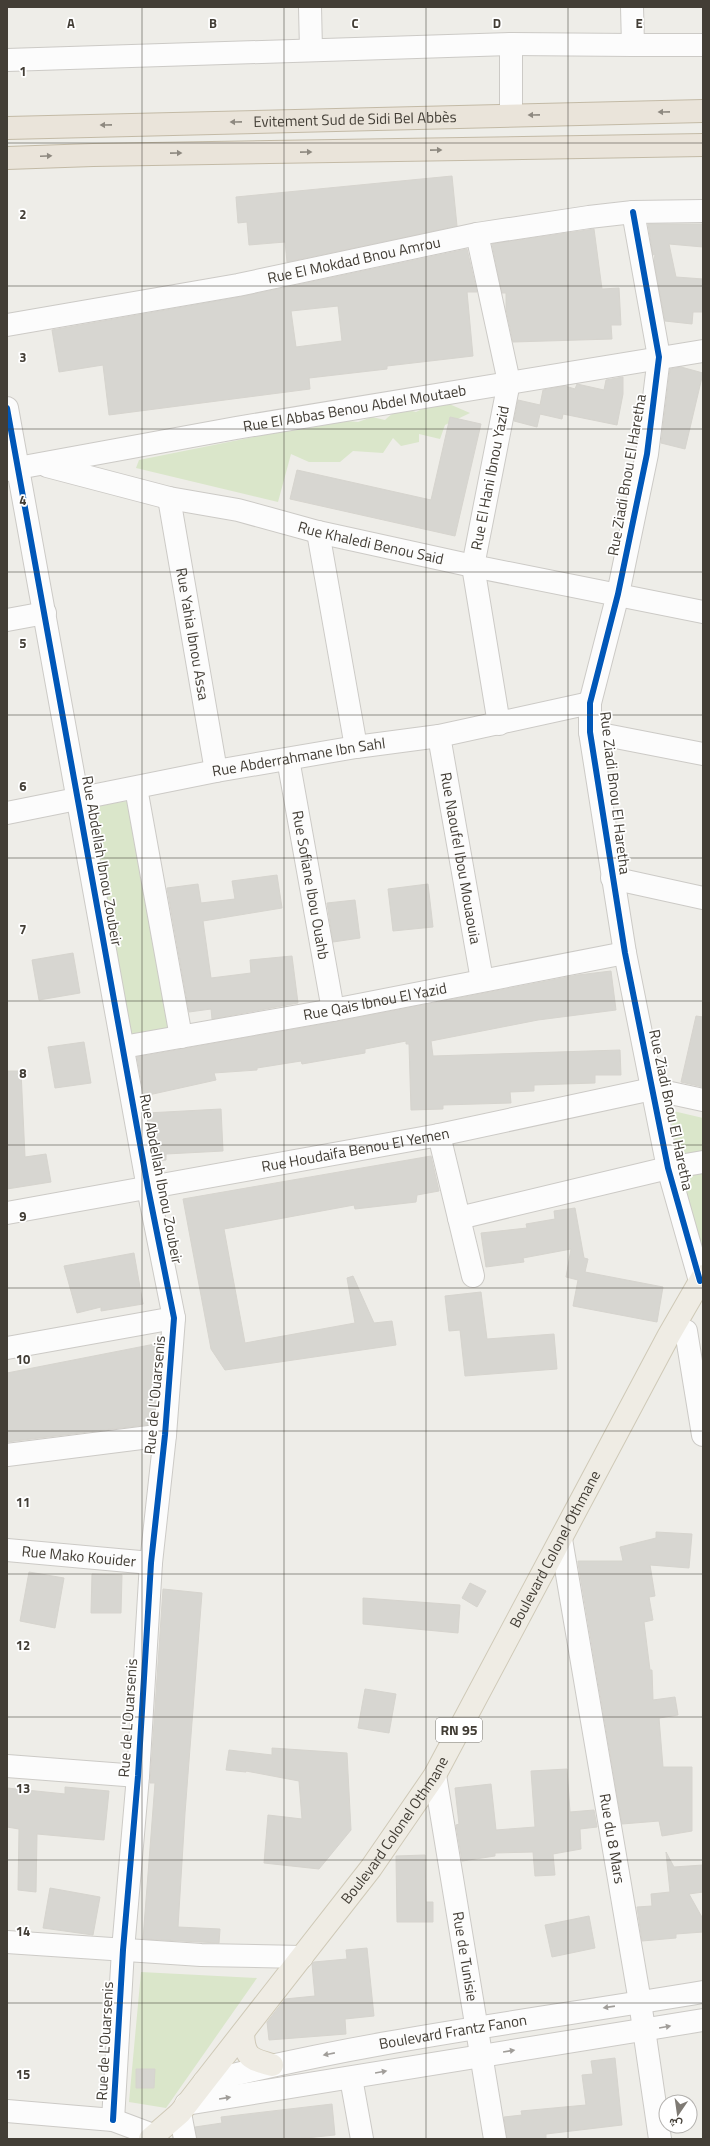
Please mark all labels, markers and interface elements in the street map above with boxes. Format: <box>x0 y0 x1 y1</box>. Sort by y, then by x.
text: A <box>67 13 75 33</box>
text: B <box>209 13 217 33</box>
text: C <box>351 13 359 33</box>
text: D <box>493 13 501 33</box>
text: E <box>635 13 643 33</box>
text: 1 <box>19 61 27 81</box>
street label: Evitement Sud de Sidi Bel Abbès <box>253 105 457 133</box>
one-way arrow <box>657 109 670 115</box>
one-way arrow <box>527 112 540 118</box>
one-way arrow <box>229 119 242 125</box>
one-way arrow <box>99 122 112 128</box>
one-way arrow <box>430 147 443 153</box>
one-way arrow <box>300 148 312 155</box>
one-way arrow <box>170 150 182 157</box>
one-way arrow <box>40 153 52 160</box>
text: 2 <box>19 204 27 224</box>
street label: Rue El Mokdad Bnou Amrou <box>265 230 442 289</box>
text: 3 <box>19 347 27 367</box>
street label: Rue El Abbas Benou Abdel Moutaeb <box>241 378 468 438</box>
street label: Rue Ziadi Bnou El Haretha <box>601 392 652 558</box>
street label: Rue El Hani Ibnou Yazid <box>464 404 515 552</box>
text: 4 <box>19 490 27 510</box>
street label: Rue Khaledi Benou Said <box>295 515 446 570</box>
street label: Rue Yahia Ibnou Assa <box>170 566 216 702</box>
text: 5 <box>19 633 27 653</box>
street label: Rue Ziadi Bnou El Haretha <box>594 710 637 876</box>
street label: Rue Abderrahmane Ibn Sahl <box>210 731 387 783</box>
street label: Rue Naoufel Ibou Mouaouia <box>435 770 488 946</box>
street label: Rue Abdellah Ibnou Zoubeir <box>76 774 129 948</box>
text: 6 <box>19 776 27 796</box>
street label: Rue Sofiane Ibou Ouahb <box>286 809 336 961</box>
text: 7 <box>19 919 27 939</box>
street label: Rue Qais Ibnou El Yazid <box>301 976 449 1026</box>
street label: Rue Ziadi Bnou El Haretha <box>643 1027 700 1193</box>
text: 8 <box>19 1063 27 1083</box>
street label: Rue Abdellah Ibnou Zoubeir <box>134 1092 189 1266</box>
street label: Rue Houdaifa Benou El Yemen <box>259 1121 451 1178</box>
text: 9 <box>19 1206 27 1226</box>
street label: Rue de L'Ouarsenis <box>138 1335 171 1455</box>
text: 10 <box>16 1349 30 1369</box>
street label: Boulevard Colonel Othmane <box>503 1466 606 1632</box>
text: 11 <box>16 1492 30 1512</box>
street label: Rue Mako Kouider <box>21 1539 137 1573</box>
text: 12 <box>16 1635 30 1655</box>
street label: Rue de L'Ouarsenis <box>112 1658 143 1778</box>
road number: RN 95 <box>436 1718 482 1742</box>
street label: Boulevard Colonel Othmane <box>335 1752 454 1909</box>
text: 13 <box>16 1778 30 1798</box>
street label: Rue du 8 Mars <box>594 1792 632 1886</box>
street label: Rue de Tunisie <box>447 1910 484 2003</box>
text: 14 <box>16 1921 30 1941</box>
street label: Rue de L'Ouarsenis <box>90 1981 119 2101</box>
one-way arrow <box>603 2004 615 2010</box>
street label: Boulevard Frantz Fanon <box>377 2008 528 2055</box>
one-way arrow <box>659 2023 671 2029</box>
one-way arrow <box>503 2048 515 2054</box>
one-way arrow <box>323 2052 335 2058</box>
text: 15 <box>16 2064 30 2084</box>
one-way arrow <box>375 2069 387 2075</box>
one-way arrow <box>219 2094 231 2100</box>
north arrow <box>658 2094 698 2134</box>
text: ش <box>668 2114 684 2133</box>

